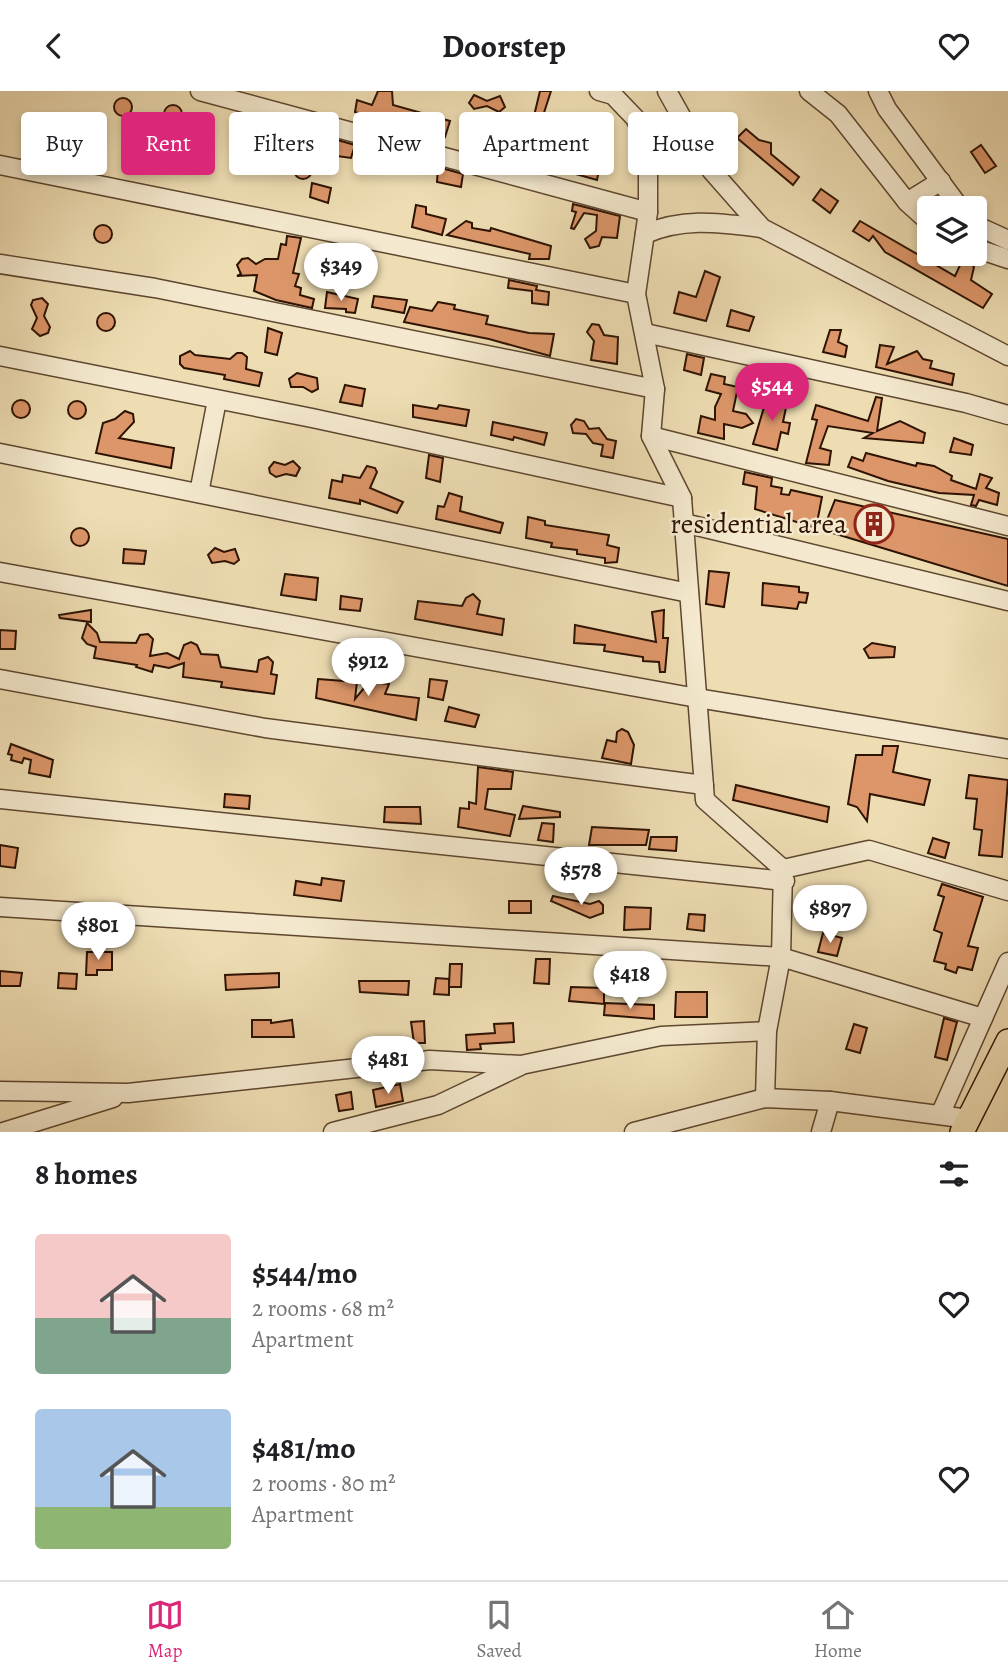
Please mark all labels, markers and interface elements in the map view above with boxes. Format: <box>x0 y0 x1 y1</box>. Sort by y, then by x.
text: Doorstep <box>442 24 566 68</box>
icon: back <box>35 27 73 65</box>
icon: heart <box>935 27 973 65</box>
chip: Buy <box>21 112 107 175</box>
chip: Rent <box>121 112 215 175</box>
chip: Filters <box>229 112 339 175</box>
chip: New <box>353 112 445 175</box>
chip: Apartment <box>459 112 614 175</box>
chip: House <box>628 112 738 175</box>
map controls <box>917 196 987 266</box>
button: layers <box>917 196 987 266</box>
pin: $349 <box>300 243 382 303</box>
text: $349 <box>320 250 362 281</box>
pin: $544 <box>731 363 813 423</box>
text: $544 <box>751 370 793 401</box>
building icon: residential area <box>853 503 895 545</box>
place label: residential area <box>670 505 847 543</box>
pin: $912 <box>327 639 409 698</box>
text: $912 <box>348 645 388 676</box>
pin: $578 <box>540 847 622 907</box>
text: $578 <box>560 854 602 885</box>
pin: $897 <box>789 885 871 945</box>
text: $897 <box>809 892 851 923</box>
pin: $801 <box>57 903 139 962</box>
text: $801 <box>77 909 119 940</box>
pin: $418 <box>589 951 671 1011</box>
text: $418 <box>610 958 650 989</box>
pin: $481 <box>347 1037 429 1096</box>
text: $481 <box>368 1043 408 1074</box>
text: 8 homes <box>35 1154 138 1194</box>
icon: filters <box>935 1155 973 1193</box>
text: $544/mo <box>252 1253 357 1293</box>
icon: home <box>91 1262 175 1346</box>
icon: heart <box>935 1285 973 1323</box>
text: 2 rooms · 68 m² <box>252 1293 394 1324</box>
text: Apartment <box>252 1324 354 1355</box>
text: $481/mo <box>252 1428 356 1468</box>
icon: home <box>91 1437 175 1521</box>
icon: heart <box>935 1460 973 1498</box>
text: 2 rooms · 80 m² <box>252 1468 396 1499</box>
text: Apartment <box>252 1499 354 1530</box>
tab: Map <box>146 1596 184 1664</box>
tab: Saved <box>477 1596 522 1664</box>
tab: Home <box>814 1596 862 1664</box>

